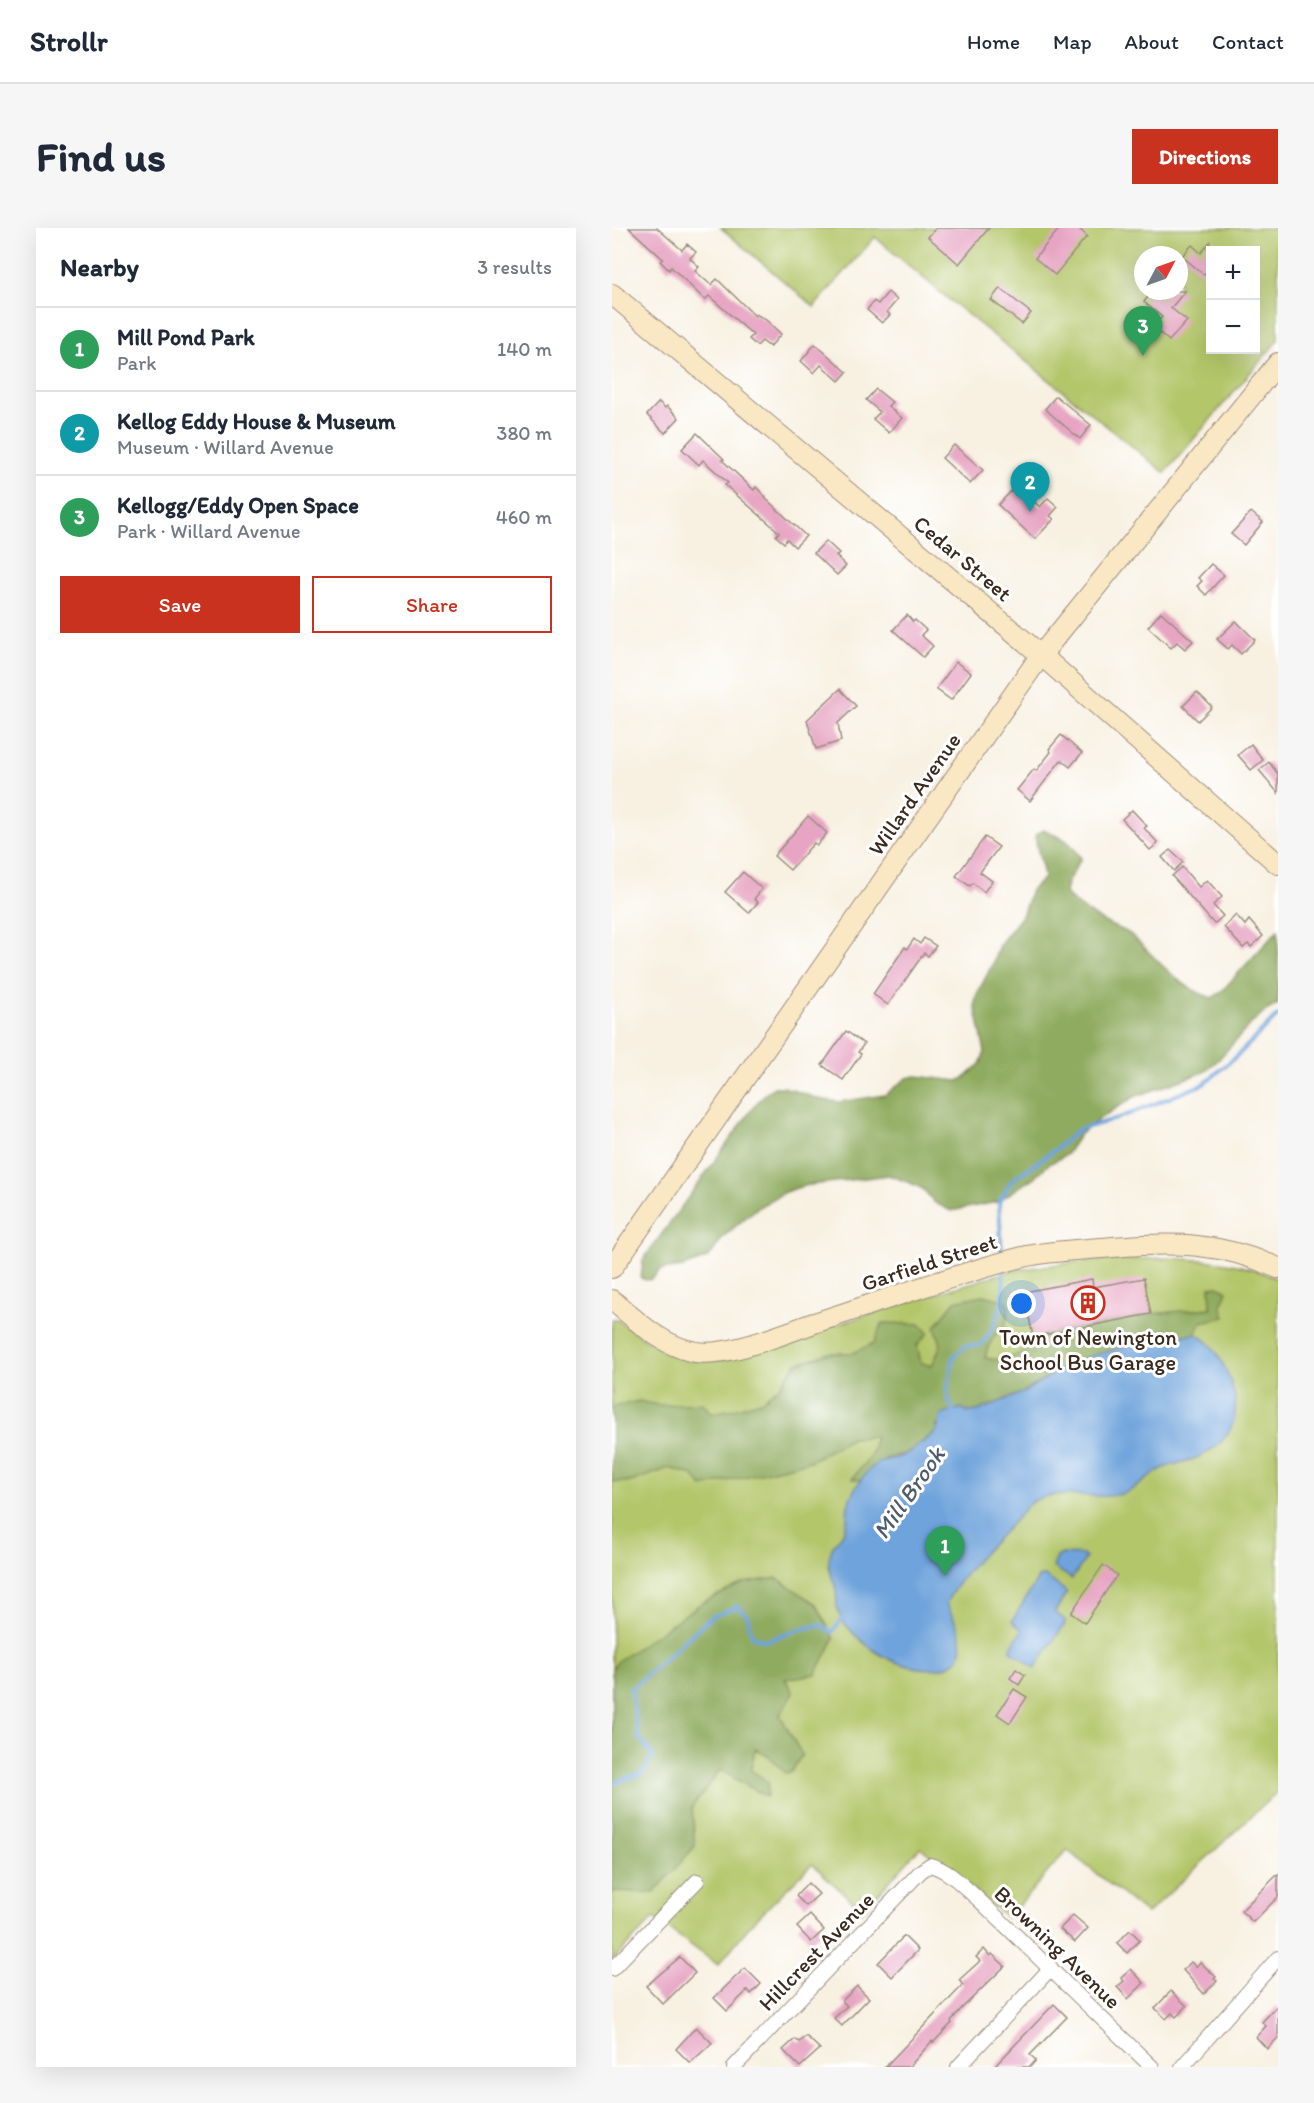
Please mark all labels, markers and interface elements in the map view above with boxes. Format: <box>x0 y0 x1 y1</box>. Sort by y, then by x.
text: Strollr <box>30 24 108 58</box>
text: Home <box>967 29 1020 54</box>
text: Map <box>1053 29 1092 54</box>
text: About <box>1125 29 1179 54</box>
text: Contact <box>1212 29 1284 54</box>
button: Directions <box>1132 129 1278 184</box>
text: Find us <box>36 131 166 182</box>
north arrow <box>1134 246 1188 300</box>
map controls <box>1206 246 1260 354</box>
button: + <box>1206 246 1260 300</box>
text: Nearby <box>60 251 139 283</box>
text: 3 results <box>477 255 552 279</box>
button: − <box>1206 300 1260 354</box>
pin: 3 <box>1124 306 1162 356</box>
text: Mill Pond Park <box>117 324 255 351</box>
text: 1 <box>75 337 84 361</box>
text: 140 m <box>497 337 552 361</box>
text: Park <box>117 351 156 375</box>
text: Kellog Eddy House & Museum <box>117 408 395 435</box>
text: 2 <box>74 421 85 445</box>
text: 380 m <box>497 421 552 445</box>
text: Museum · Willard Avenue <box>117 435 334 459</box>
pin: 2 <box>1010 462 1050 512</box>
text: Kellogg/Eddy Open Space <box>117 492 359 519</box>
text: 3 <box>74 505 85 529</box>
text: 460 m <box>496 505 552 529</box>
street label: Cedar Street <box>908 510 1017 607</box>
text: Park · Willard Avenue <box>117 519 301 543</box>
button: Save <box>60 576 300 633</box>
button: Share <box>312 576 552 633</box>
street label: Willard Avenue <box>862 728 967 861</box>
street label: Garfield Street <box>858 1228 1000 1297</box>
building icon: Town of Newington School Bus Garage <box>1070 1285 1106 1321</box>
your location <box>1007 1289 1036 1318</box>
place label: Town of Newington School Bus Garage <box>999 1324 1177 1376</box>
water label: Mill Brook <box>866 1440 952 1544</box>
pin: 1 <box>926 1526 964 1576</box>
street label: Browning Avenue <box>989 1880 1127 2015</box>
street label: Hillcrest Avenue <box>753 1886 880 2016</box>

